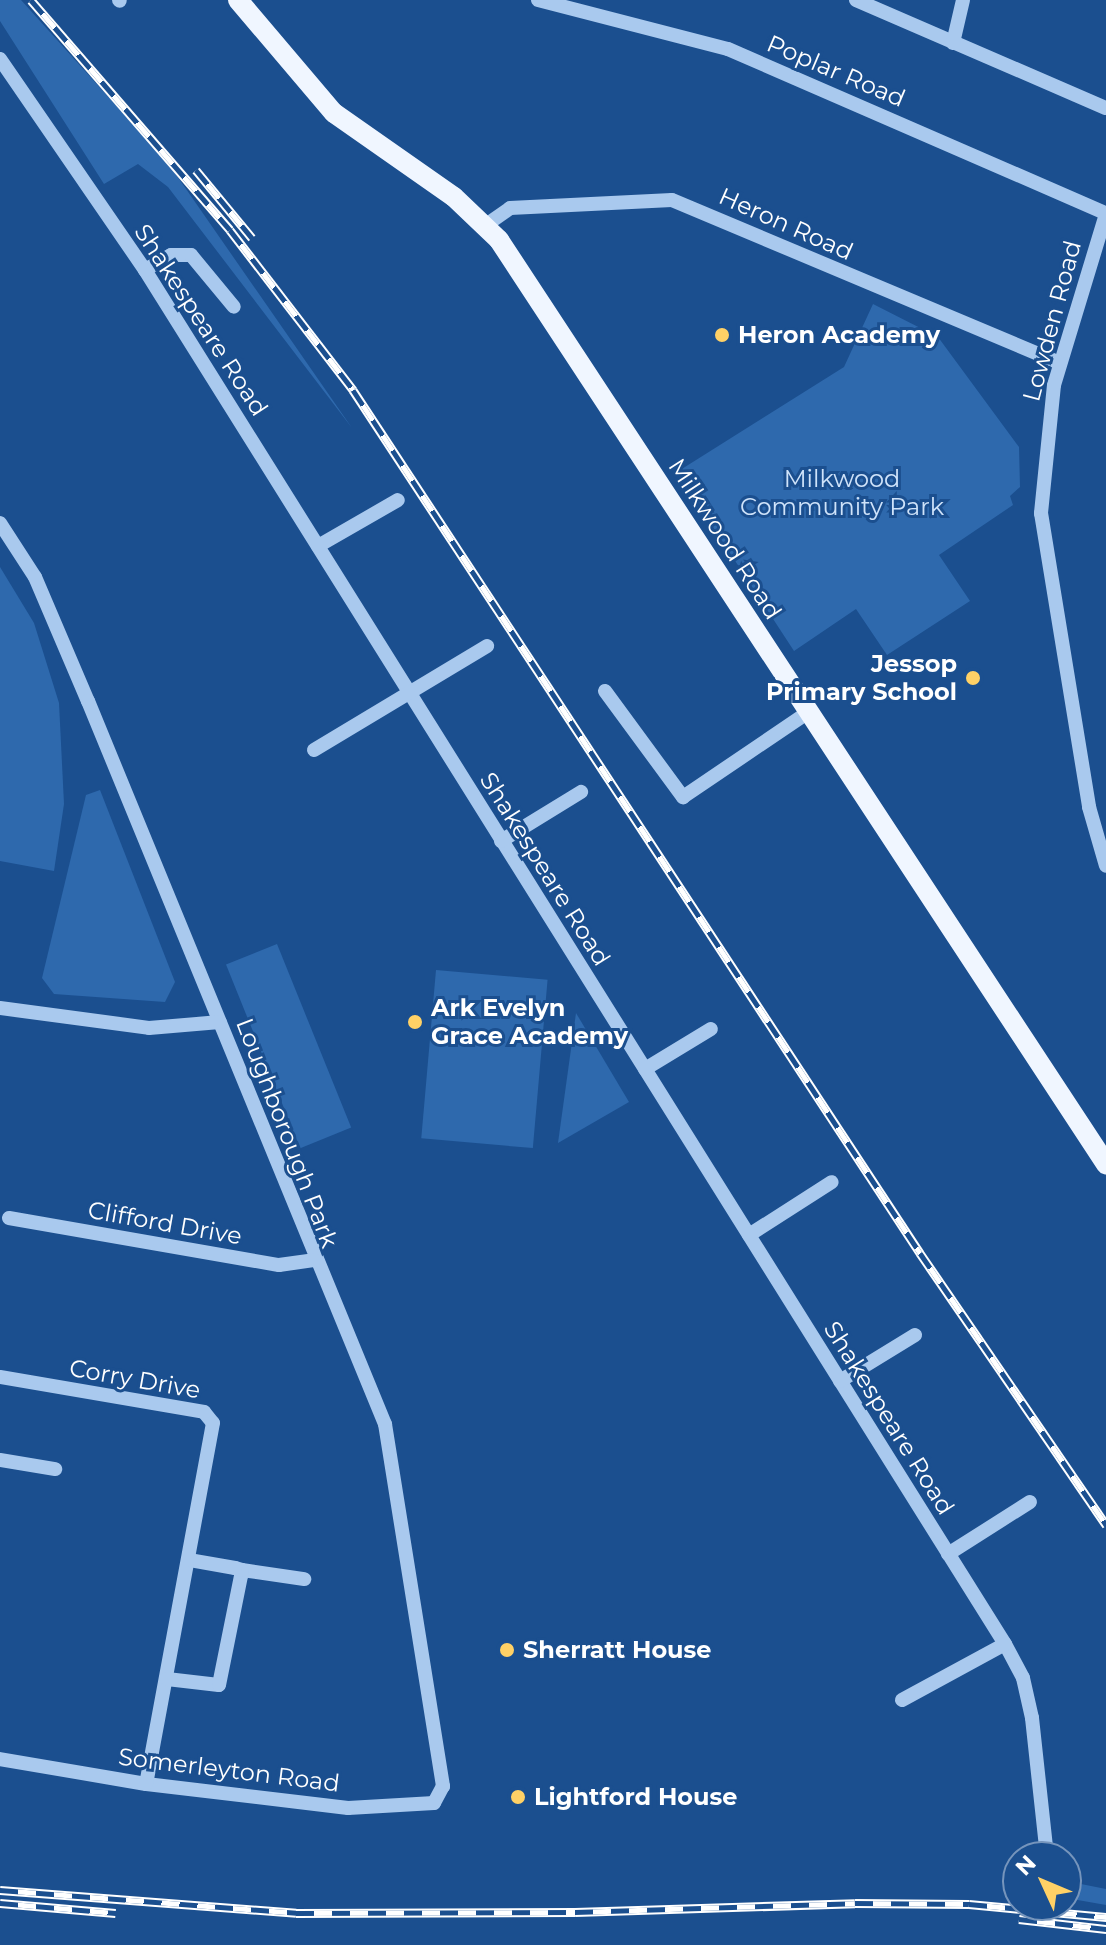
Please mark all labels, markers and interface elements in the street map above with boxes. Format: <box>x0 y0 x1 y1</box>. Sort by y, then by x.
street label: Poplar Road <box>762 29 910 113</box>
street label: Heron Road <box>715 182 857 266</box>
street label: Shakespeare Road <box>128 219 274 421</box>
street label: Lowden Road <box>1017 237 1087 405</box>
place label: Heron Academy <box>738 321 940 349</box>
marker: Heron Academy <box>713 326 731 344</box>
street label: Milkwood Road <box>662 453 788 625</box>
park label: Milkwood Community Park <box>740 465 944 521</box>
place label: Jessop Primary School <box>766 650 957 706</box>
marker: Jessop Primary School <box>964 669 982 687</box>
street label: Shakespeare Road <box>474 767 616 971</box>
place label: Ark Evelyn Grace Academy <box>431 994 628 1050</box>
marker: Ark Evelyn Grace Academy <box>406 1013 424 1031</box>
street label: Loughborough Park <box>230 1014 344 1252</box>
street label: Clifford Drive <box>86 1195 244 1251</box>
street label: Shakespeare Road <box>818 1316 960 1520</box>
street label: Corry Drive <box>67 1353 203 1405</box>
place label: Sherratt House <box>523 1636 711 1664</box>
marker: Sherratt House <box>498 1641 516 1659</box>
street label: Somerleyton Road <box>117 1742 341 1798</box>
place label: Lightford House <box>534 1783 737 1811</box>
marker: Lightford House <box>509 1788 527 1806</box>
north arrow <box>1002 1841 1082 1921</box>
text: N <box>1010 1850 1042 1881</box>

